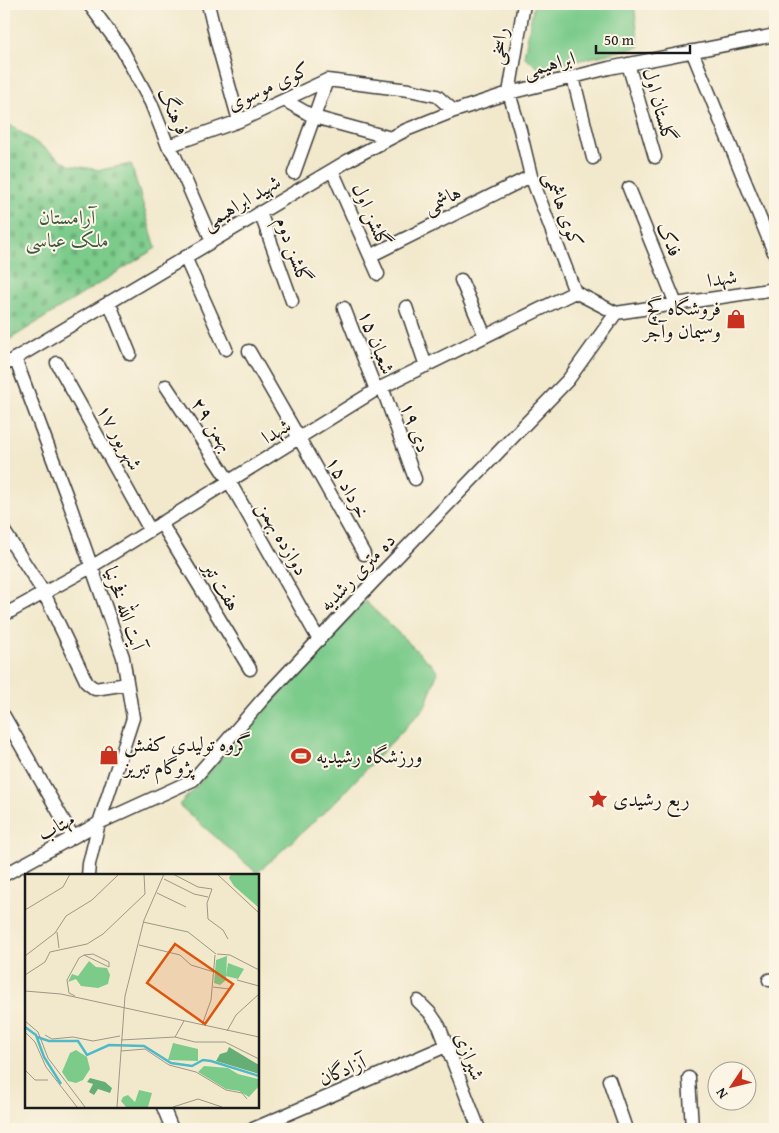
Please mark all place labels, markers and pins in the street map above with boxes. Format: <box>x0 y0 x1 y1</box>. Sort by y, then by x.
place label: فروشگاه گچ وسیمان وآجر <box>642 293 721 345</box>
shop icon: فروشگاه گچ وسیمان وآجر <box>725 308 747 330</box>
place label: گروه تولیدی کفش پژوگام تبریز <box>122 729 251 785</box>
place label: ورزشگاه رشیدیه <box>316 741 422 770</box>
shop icon: گروه تولیدی کفش پژوگام تبریز <box>98 744 120 766</box>
sports icon: ورزشگاه رشیدیه <box>290 745 312 767</box>
place label: ربع رشیدی <box>613 784 690 817</box>
place icon: ربع رشیدی <box>587 788 609 810</box>

